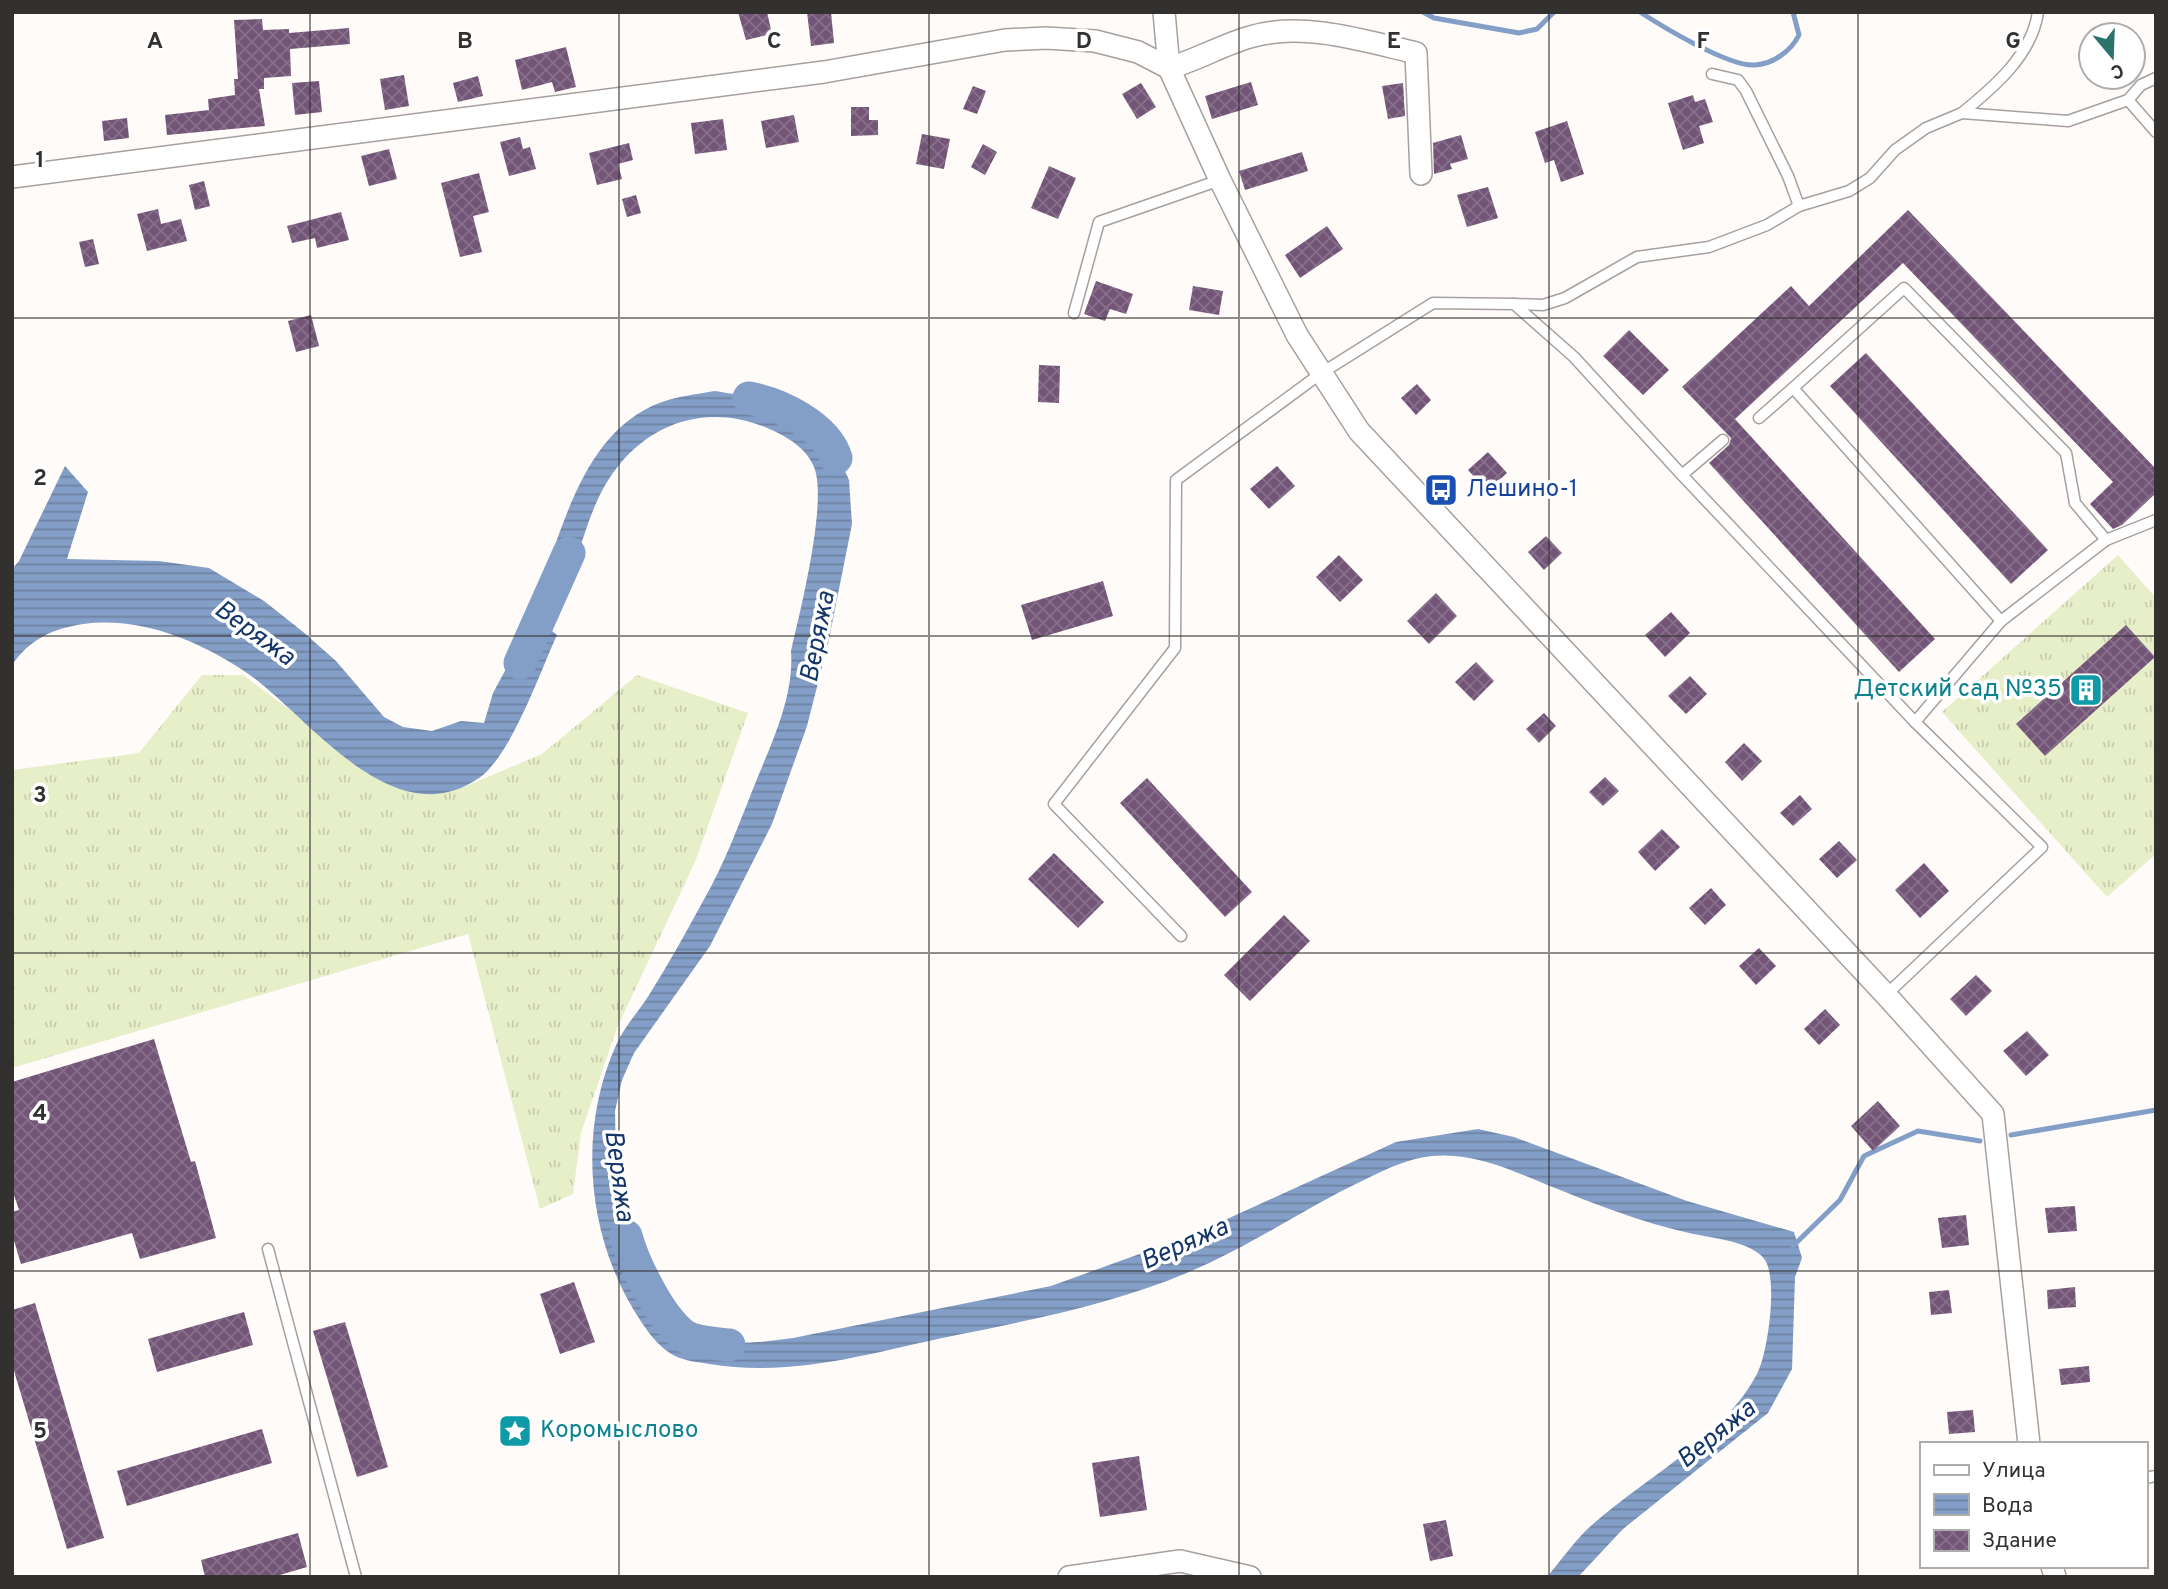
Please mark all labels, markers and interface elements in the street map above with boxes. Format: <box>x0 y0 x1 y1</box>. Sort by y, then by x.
north arrow <box>2077 21 2147 91</box>
text: A <box>147 28 163 57</box>
text: B <box>457 28 473 57</box>
text: C <box>767 28 781 57</box>
text: D <box>1076 28 1092 57</box>
text: E <box>1387 28 1401 57</box>
text: F <box>1696 28 1710 57</box>
text: G <box>2005 28 2021 57</box>
text: С <box>2107 57 2127 84</box>
text: 1 <box>35 147 45 176</box>
text: 2 <box>33 465 47 494</box>
bus stop icon: Лешино-1 <box>1422 471 1460 509</box>
place label: Лешино-1 <box>1466 475 1578 505</box>
water label: Веряжа <box>794 588 844 685</box>
water label: Веряжа <box>207 594 301 675</box>
building icon: Детский сад №35 <box>2067 671 2105 709</box>
place label: Детский сад №35 <box>1854 675 2062 705</box>
text: 3 <box>33 782 47 811</box>
text: 4 <box>33 1100 47 1129</box>
water label: Веряжа <box>595 1128 641 1224</box>
water label: Веряжа <box>1136 1211 1234 1279</box>
water label: Веряжа <box>1671 1393 1764 1477</box>
place icon: Коромыслово <box>496 1412 534 1450</box>
place label: Коромыслово <box>540 1416 698 1446</box>
text: 5 <box>33 1418 47 1447</box>
legend <box>1920 1442 2147 1568</box>
text: Улица <box>1982 1458 2046 1485</box>
text: Вода <box>1982 1493 2033 1520</box>
text: Здание <box>1982 1528 2057 1555</box>

